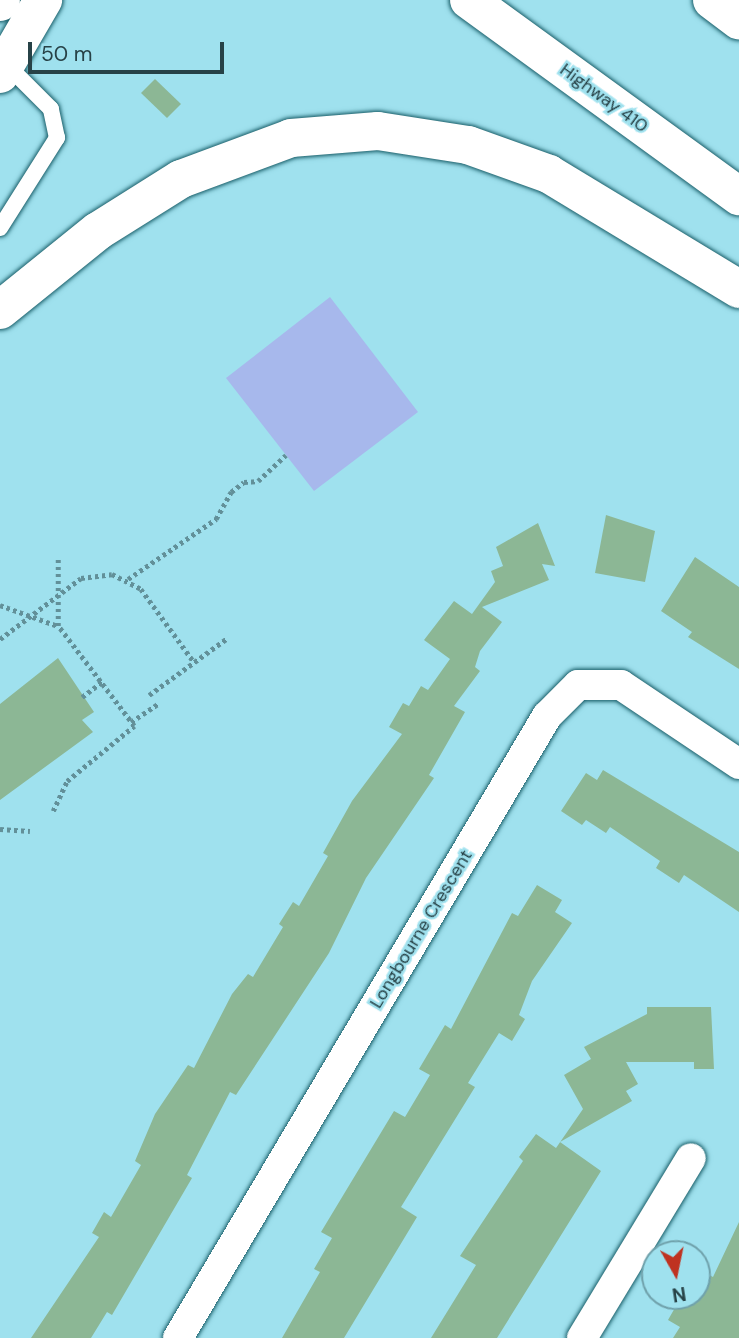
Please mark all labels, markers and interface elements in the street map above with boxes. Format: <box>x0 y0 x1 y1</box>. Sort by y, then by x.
scale bar <box>32 28 228 72</box>
text: 50 m <box>41 40 92 68</box>
street label: Highway 410 <box>556 59 652 137</box>
street label: Longbourne Crescent <box>365 846 477 1012</box>
north arrow <box>641 1240 711 1310</box>
text: N <box>670 1281 688 1308</box>

